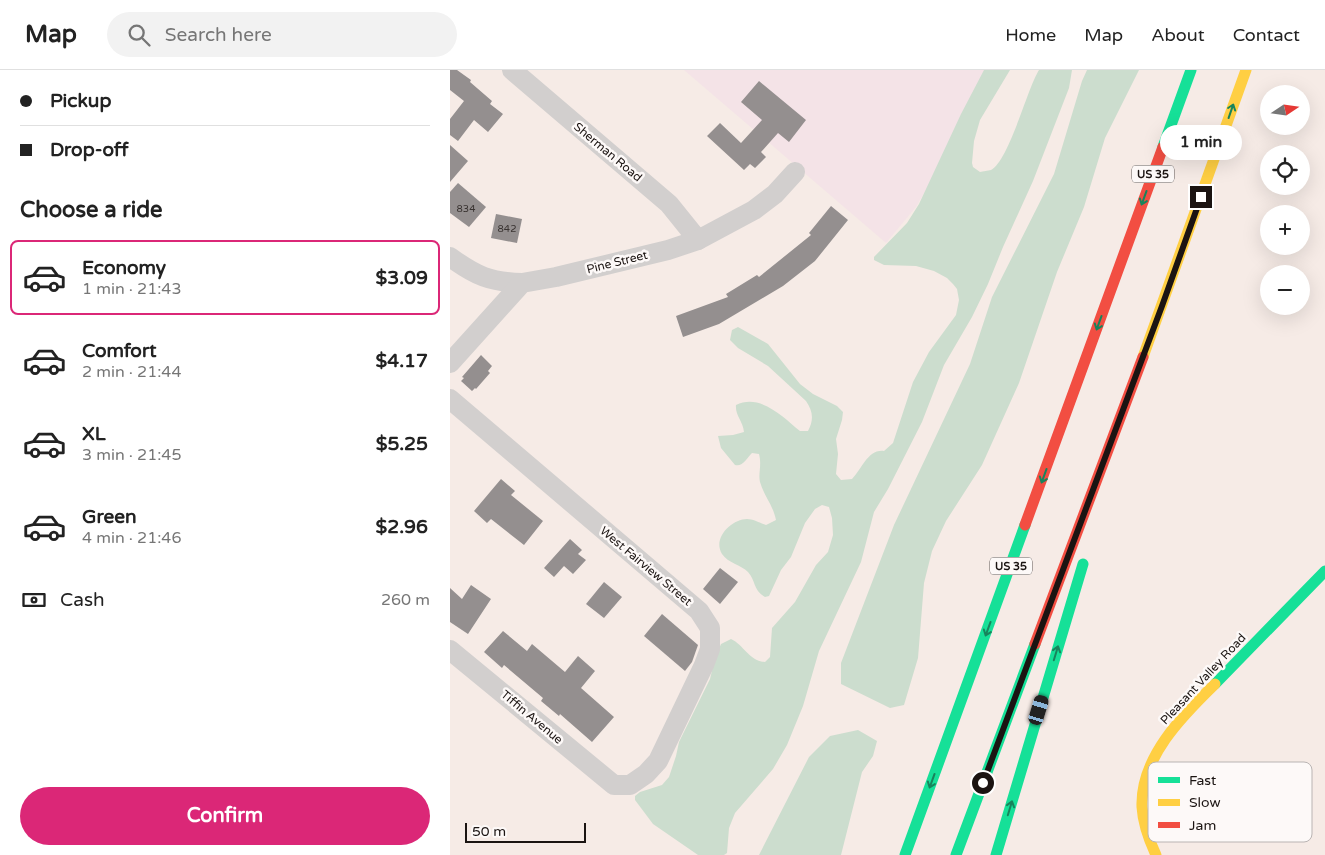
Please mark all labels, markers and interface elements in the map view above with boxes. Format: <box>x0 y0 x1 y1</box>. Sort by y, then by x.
search box <box>107 12 457 57</box>
text: Map <box>25 20 77 49</box>
icon: search <box>125 21 153 49</box>
text: Search here <box>165 24 272 46</box>
text: Home <box>1005 24 1056 46</box>
text: Map <box>1084 24 1123 46</box>
text: About <box>1151 24 1205 46</box>
text: Contact <box>1233 24 1300 46</box>
north arrow <box>1260 85 1310 135</box>
map controls <box>1260 85 1310 315</box>
text: Pickup <box>50 90 111 112</box>
one-way arrow <box>1227 104 1236 120</box>
street label: Sherman Road <box>571 120 645 184</box>
callout: 1 min <box>1160 124 1242 160</box>
text: 1 min <box>1180 132 1222 152</box>
text: Drop-off <box>50 139 129 161</box>
button: locate <box>1260 145 1310 195</box>
road number: US 35 <box>1132 166 1174 182</box>
route end <box>1190 186 1212 208</box>
one-way arrow <box>1139 190 1148 205</box>
text: Choose a ride <box>20 197 163 223</box>
house number: 834 <box>457 203 475 215</box>
button: + <box>1260 205 1310 255</box>
house number: 842 <box>498 223 516 235</box>
street label: Pine Street <box>585 248 649 276</box>
icon: car <box>22 255 67 300</box>
text: Economy <box>82 257 166 279</box>
button: − <box>1260 265 1310 315</box>
text: $3.09 <box>376 267 428 289</box>
text: 1 min · 21:43 <box>82 279 181 299</box>
one-way arrow <box>1094 315 1103 330</box>
icon: car <box>22 338 67 383</box>
text: Comfort <box>82 340 156 362</box>
text: $4.17 <box>376 350 428 372</box>
text: 2 min · 21:44 <box>82 362 181 382</box>
icon: car <box>22 421 67 466</box>
text: XL <box>82 423 106 445</box>
text: $5.25 <box>376 433 428 455</box>
text: 3 min · 21:45 <box>82 445 181 465</box>
one-way arrow <box>1039 468 1048 483</box>
icon: car <box>22 504 67 549</box>
text: Green <box>82 506 136 528</box>
text: $2.96 <box>376 516 428 538</box>
street label: West Fairview Street <box>597 524 695 609</box>
text: 4 min · 21:46 <box>82 528 181 548</box>
road number: US 35 <box>990 558 1032 574</box>
icon: cash <box>20 586 48 614</box>
text: Cash <box>60 589 105 611</box>
text: 260 m <box>381 590 430 610</box>
one-way arrow <box>983 620 992 636</box>
street label: Pleasant Valley Road <box>1157 631 1249 727</box>
one-way arrow <box>1052 645 1062 661</box>
street label: Tiffin Avenue <box>498 687 566 747</box>
car <box>1027 693 1050 727</box>
legend <box>1148 762 1312 842</box>
route start <box>972 772 994 794</box>
text: Fast <box>1189 772 1217 789</box>
one-way arrow <box>927 773 936 789</box>
button: Confirm <box>20 787 430 845</box>
text: Slow <box>1189 794 1221 811</box>
one-way arrow <box>1005 801 1015 817</box>
text: Jam <box>1189 817 1216 834</box>
scale bar <box>465 820 586 843</box>
text: 50 m <box>472 823 506 840</box>

